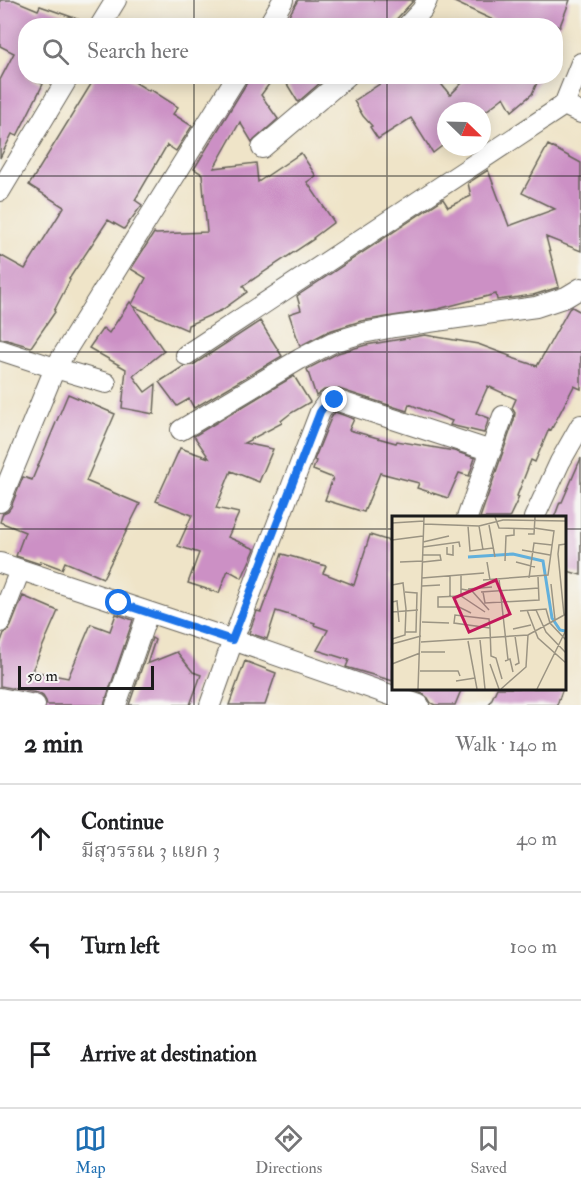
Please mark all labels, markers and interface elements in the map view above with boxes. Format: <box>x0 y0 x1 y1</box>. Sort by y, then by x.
search box <box>18 18 563 84</box>
icon: search <box>39 35 72 68</box>
text: Search here <box>87 37 189 65</box>
north arrow <box>437 102 491 156</box>
route end <box>321 386 347 412</box>
inset map <box>392 516 566 690</box>
route start <box>105 589 131 615</box>
scale bar <box>18 663 154 690</box>
text: 50 m <box>27 666 58 686</box>
text: 2 min <box>24 728 83 760</box>
text: Walk · 140 m <box>455 732 557 757</box>
text: Continue <box>81 808 164 836</box>
icon: ahead <box>24 822 57 855</box>
text: 40 m <box>516 826 557 851</box>
text: มีสุวรรณ 3 แยก 3 <box>81 838 220 863</box>
icon: left <box>24 930 57 963</box>
text: Turn left <box>81 932 160 960</box>
text: 100 m <box>510 934 557 959</box>
icon: arrive <box>24 1038 57 1071</box>
text: Arrive at destination <box>81 1040 257 1068</box>
tab: Map <box>74 1122 107 1178</box>
tab: Directions <box>255 1122 322 1178</box>
tab: Saved <box>470 1122 507 1178</box>

